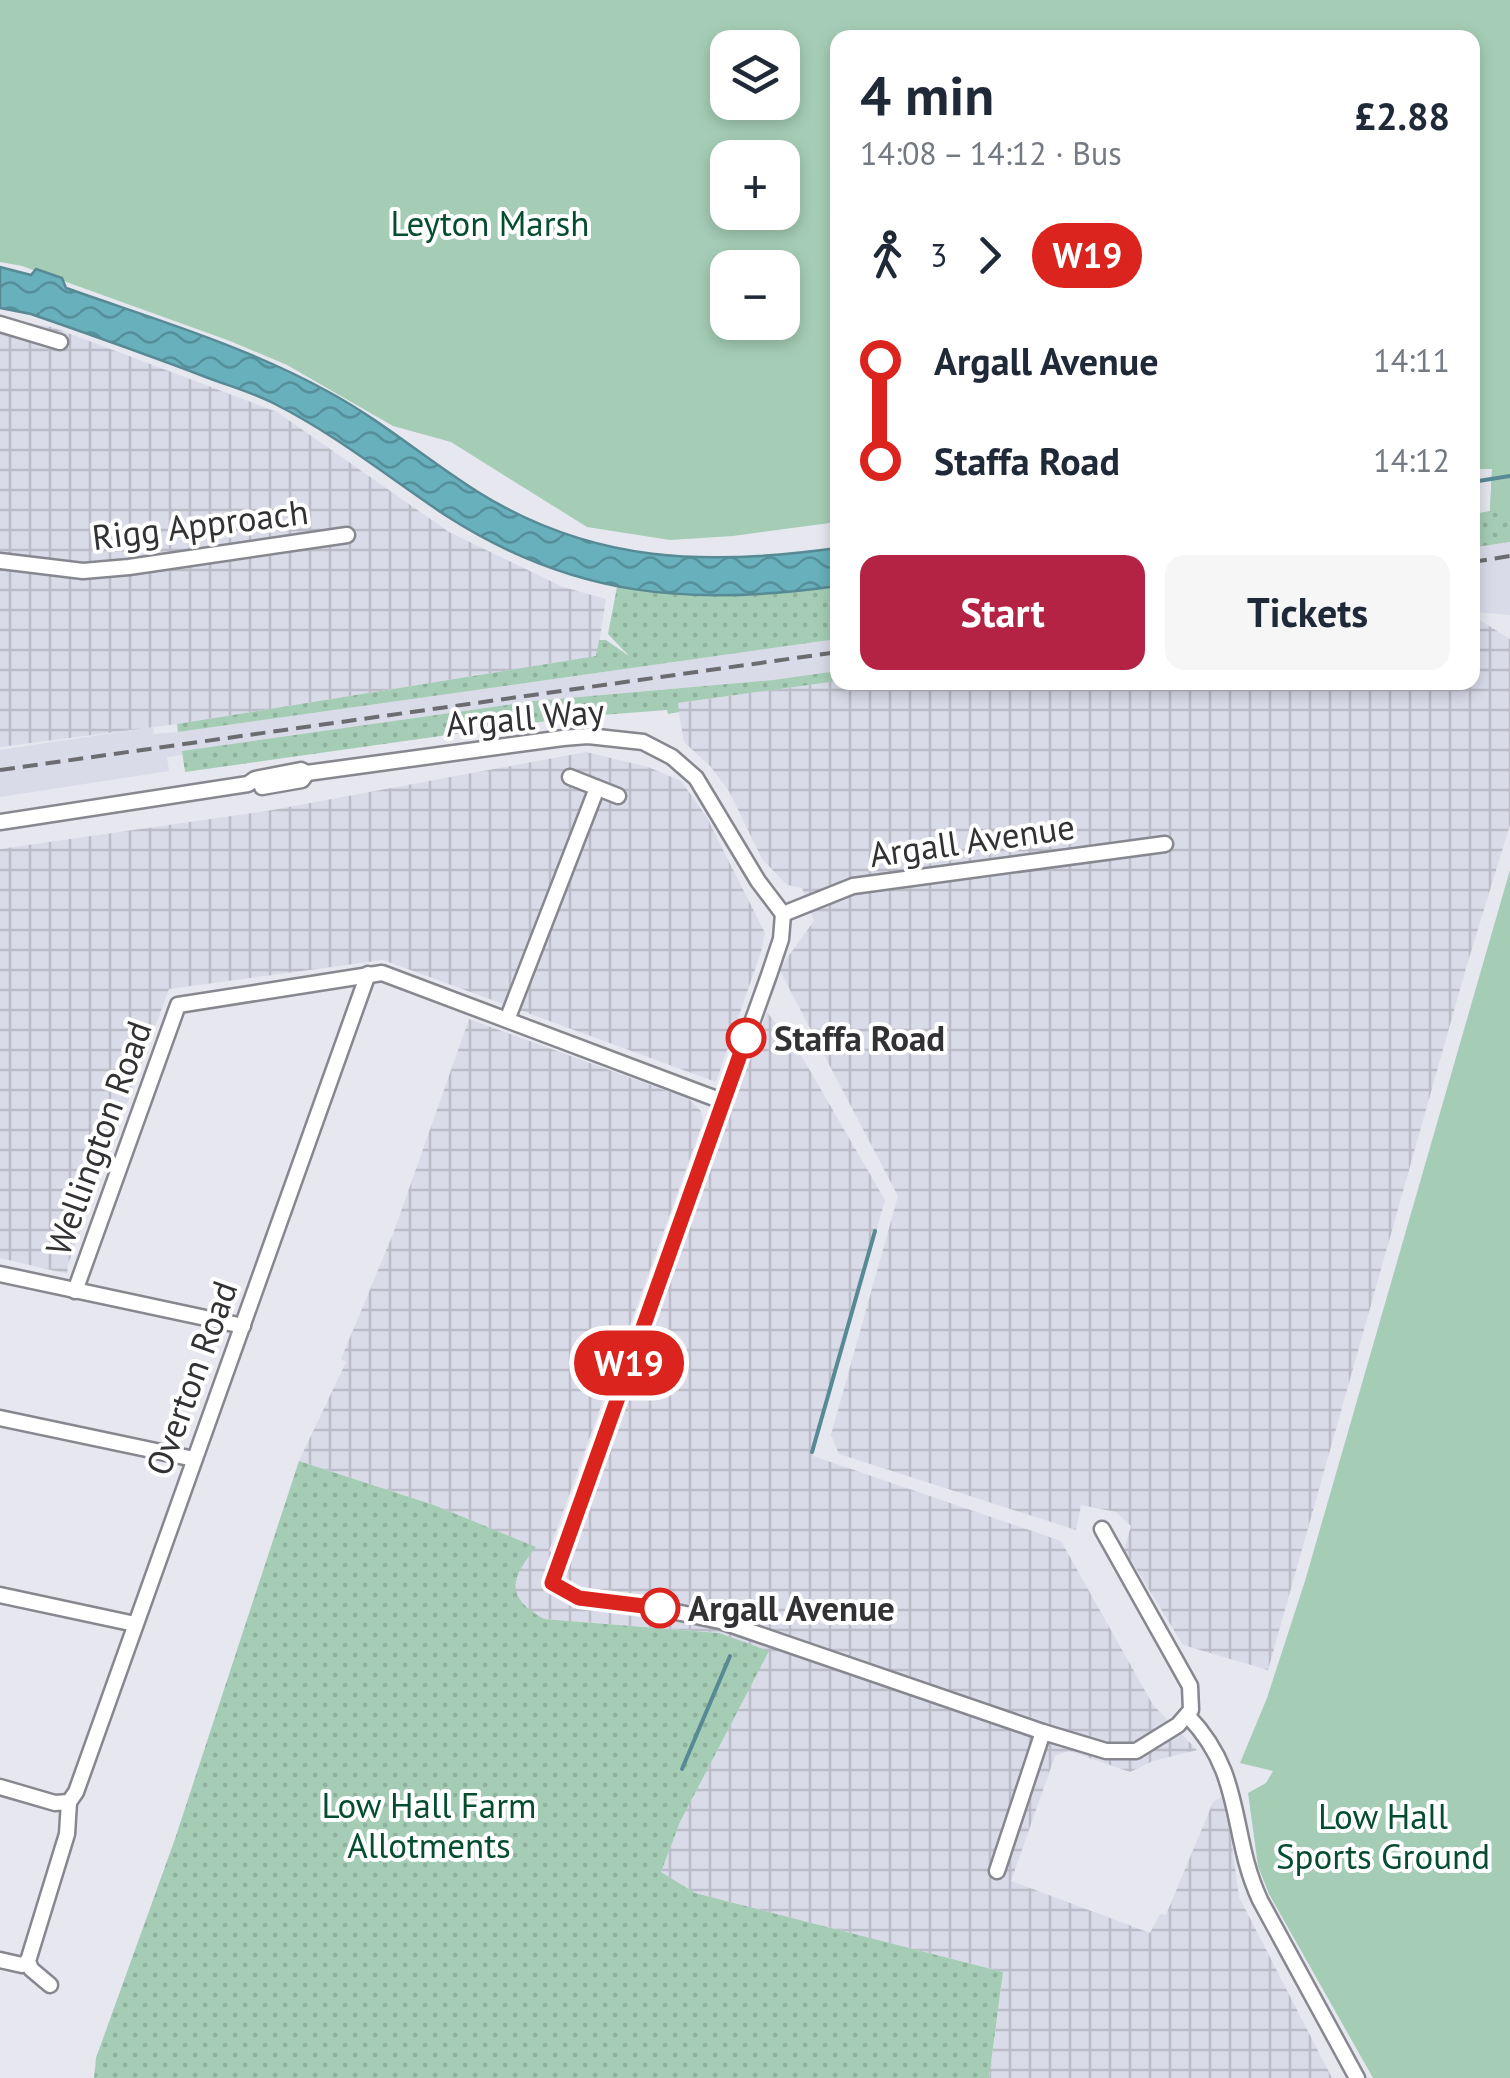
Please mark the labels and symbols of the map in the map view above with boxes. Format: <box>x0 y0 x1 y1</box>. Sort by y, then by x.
park label: Leyton Marsh <box>391 200 589 246</box>
street label: Rigg Approach <box>89 488 311 560</box>
street label: Argall Way <box>444 687 606 747</box>
street label: Argall Avenue <box>867 803 1077 877</box>
street label: Wellington Road <box>34 1015 162 1261</box>
place label: Staffa Road <box>774 1015 945 1061</box>
marker: Staffa Road <box>727 1019 765 1057</box>
street label: Overton Road <box>135 1275 247 1481</box>
line badge: W19 <box>572 1330 686 1396</box>
place label: Argall Avenue <box>688 1585 895 1631</box>
marker: Argall Avenue <box>641 1589 679 1627</box>
park label: Low Hall Farm Allotments <box>321 1782 537 1868</box>
park label: Low Hall Sports Ground <box>1276 1793 1490 1879</box>

